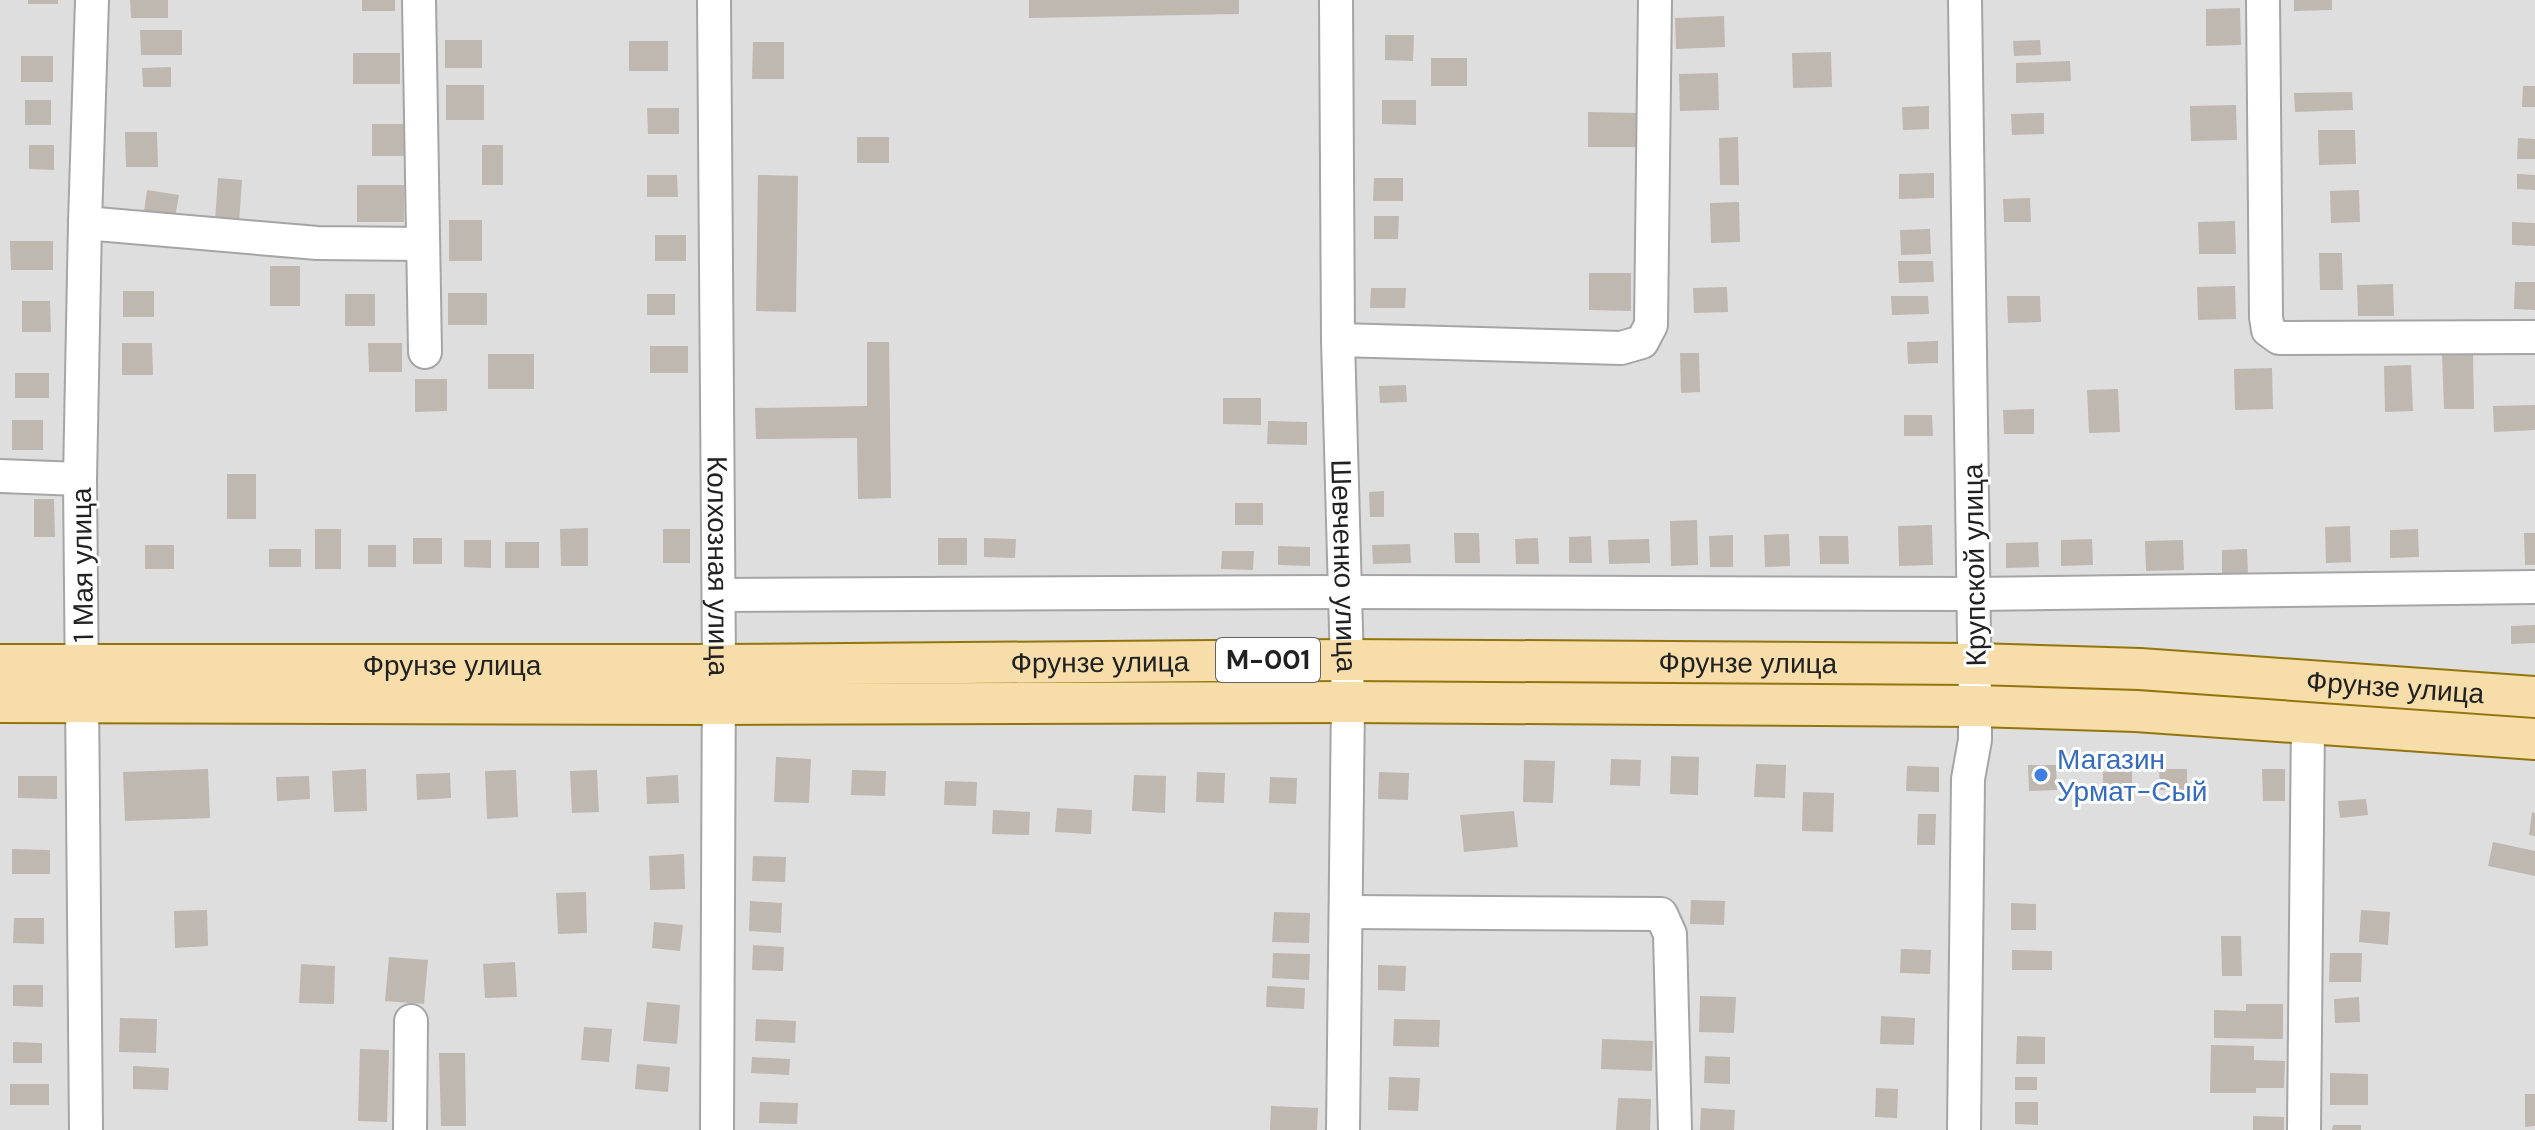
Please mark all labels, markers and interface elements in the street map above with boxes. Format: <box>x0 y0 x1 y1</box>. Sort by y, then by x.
street label: Колхозная улица <box>698 456 737 677</box>
street label: Шевченко улица <box>1322 459 1365 673</box>
street label: Крупской улица <box>1954 463 1995 667</box>
street label: 1 Мая улица <box>63 487 102 643</box>
road number: M-001 <box>1216 638 1320 682</box>
street label: Фрунзе улица <box>1011 643 1190 682</box>
street label: Фрунзе улица <box>1659 644 1838 682</box>
street label: Фрунзе улица <box>363 647 542 684</box>
street label: Фрунзе улица <box>2305 663 2486 712</box>
place label: Магазин Урмат-Сый <box>2057 741 2207 810</box>
marker: Магазин Урмат-Сый <box>2032 766 2050 784</box>

